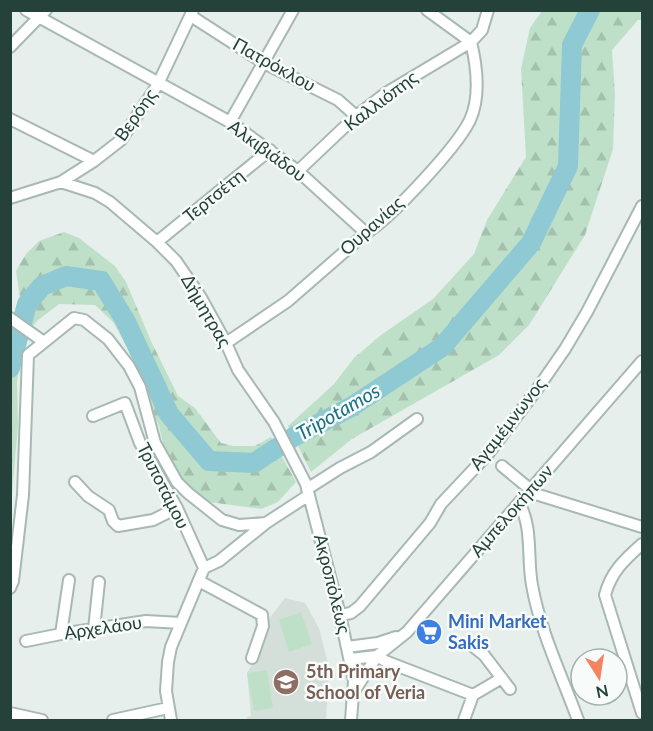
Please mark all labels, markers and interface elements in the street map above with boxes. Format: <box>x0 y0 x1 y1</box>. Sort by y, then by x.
street label: Πατρόκλου <box>229 32 320 96</box>
street label: Καλλιόπης <box>339 65 422 135</box>
street label: Βερόης <box>109 83 161 145</box>
street label: Αλκιβιάδου <box>224 114 311 186</box>
street label: Τερτσέτη <box>178 164 248 227</box>
street label: Ουρανίας <box>335 191 408 259</box>
street label: Δήμητρας <box>177 270 237 352</box>
street label: Αγαμέμνωνος <box>464 372 551 474</box>
water label: Tripotamos <box>291 378 384 445</box>
street label: Τριποτάμου <box>133 439 195 532</box>
street label: Αμπελοκήπων <box>465 460 557 561</box>
street label: Ακροπόλεως <box>310 532 356 636</box>
place label: Mini Market Sakis <box>448 610 547 653</box>
street label: Αρχελάου <box>62 611 143 643</box>
supermarket icon: Mini Market Sakis <box>414 617 444 647</box>
north arrow <box>569 647 629 707</box>
place label: 5th Primary School of Veria <box>306 660 425 703</box>
school or university icon: 5th Primary School of Veria <box>271 667 301 697</box>
text: N <box>594 682 610 703</box>

